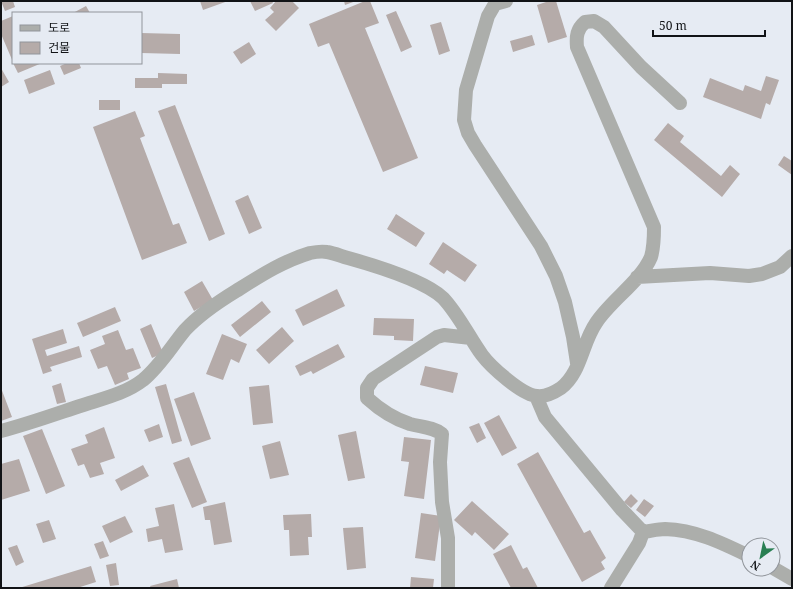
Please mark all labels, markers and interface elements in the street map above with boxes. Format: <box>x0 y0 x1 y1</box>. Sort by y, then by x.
legend <box>12 12 142 64</box>
scale bar <box>653 12 765 38</box>
text: 50 m <box>659 17 687 34</box>
text: 도로 <box>48 19 70 36</box>
text: 건물 <box>48 39 70 56</box>
north arrow <box>741 537 781 577</box>
text: N <box>747 557 763 574</box>

